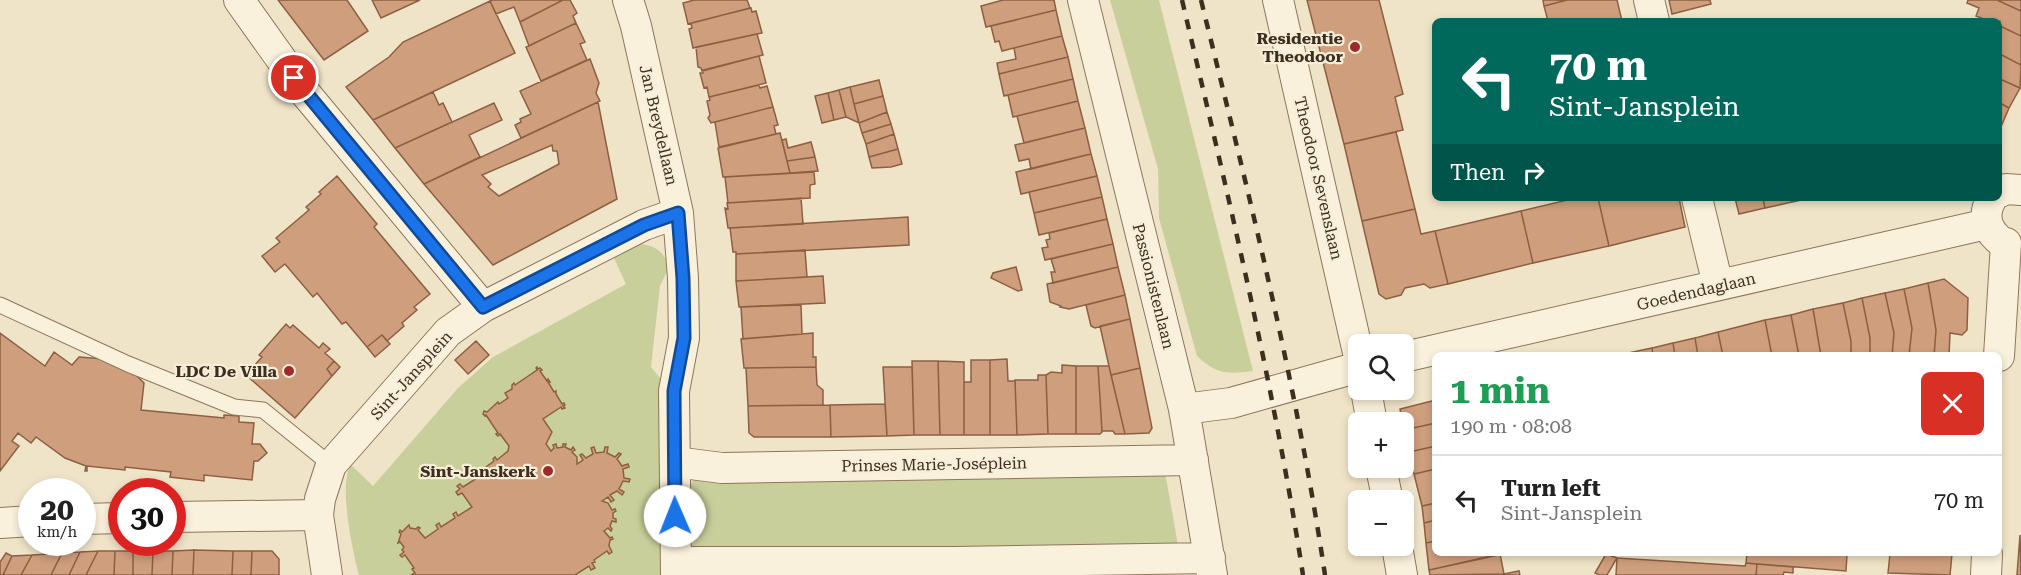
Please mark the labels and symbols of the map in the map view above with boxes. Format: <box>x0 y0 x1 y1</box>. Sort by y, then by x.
place label: Residentie Theodoor <box>1256 29 1343 66</box>
marker: Residentie Theodoor <box>1348 40 1362 54</box>
pin <box>268 52 319 103</box>
street label: Jan Breydellaan <box>635 63 682 187</box>
street label: Theodoor Sevenslaan <box>1290 95 1347 262</box>
street label: Passionistenlaan <box>1129 221 1178 351</box>
street label: Goedendaglaan <box>1635 269 1757 314</box>
street label: Sint-Jansplein <box>366 327 456 424</box>
place label: LDC De Villa <box>175 362 278 381</box>
marker: LDC De Villa <box>282 364 296 378</box>
street label: Prinses Marie-Joséplein <box>841 453 1027 476</box>
place label: Sint-Janskerk <box>420 462 536 481</box>
marker: Sint-Janskerk <box>541 464 555 478</box>
speed limit sign: 30 <box>108 478 186 556</box>
position arrow <box>643 484 707 548</box>

